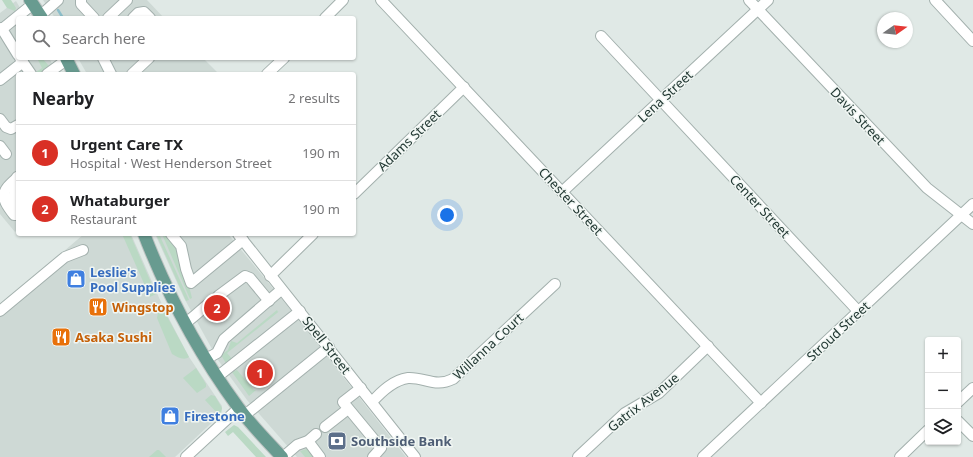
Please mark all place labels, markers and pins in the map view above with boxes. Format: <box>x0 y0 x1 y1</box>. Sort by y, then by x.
place label: Leslie's Pool Supplies <box>90 263 176 296</box>
shop icon: Leslie's Pool Supplies <box>65 268 87 290</box>
pin: 2 <box>204 293 230 323</box>
restaurant icon: Wingstop <box>87 296 109 318</box>
place label: Wingstop <box>112 298 174 316</box>
restaurant icon: Asaka Sushi <box>50 326 72 348</box>
place label: Asaka Sushi <box>75 328 152 346</box>
pin: 1 <box>247 358 273 388</box>
shop icon: Firestone <box>159 405 181 427</box>
place label: Firestone <box>184 407 245 425</box>
bank icon: Southside Bank <box>326 430 348 452</box>
place label: Southside Bank <box>351 432 452 450</box>

